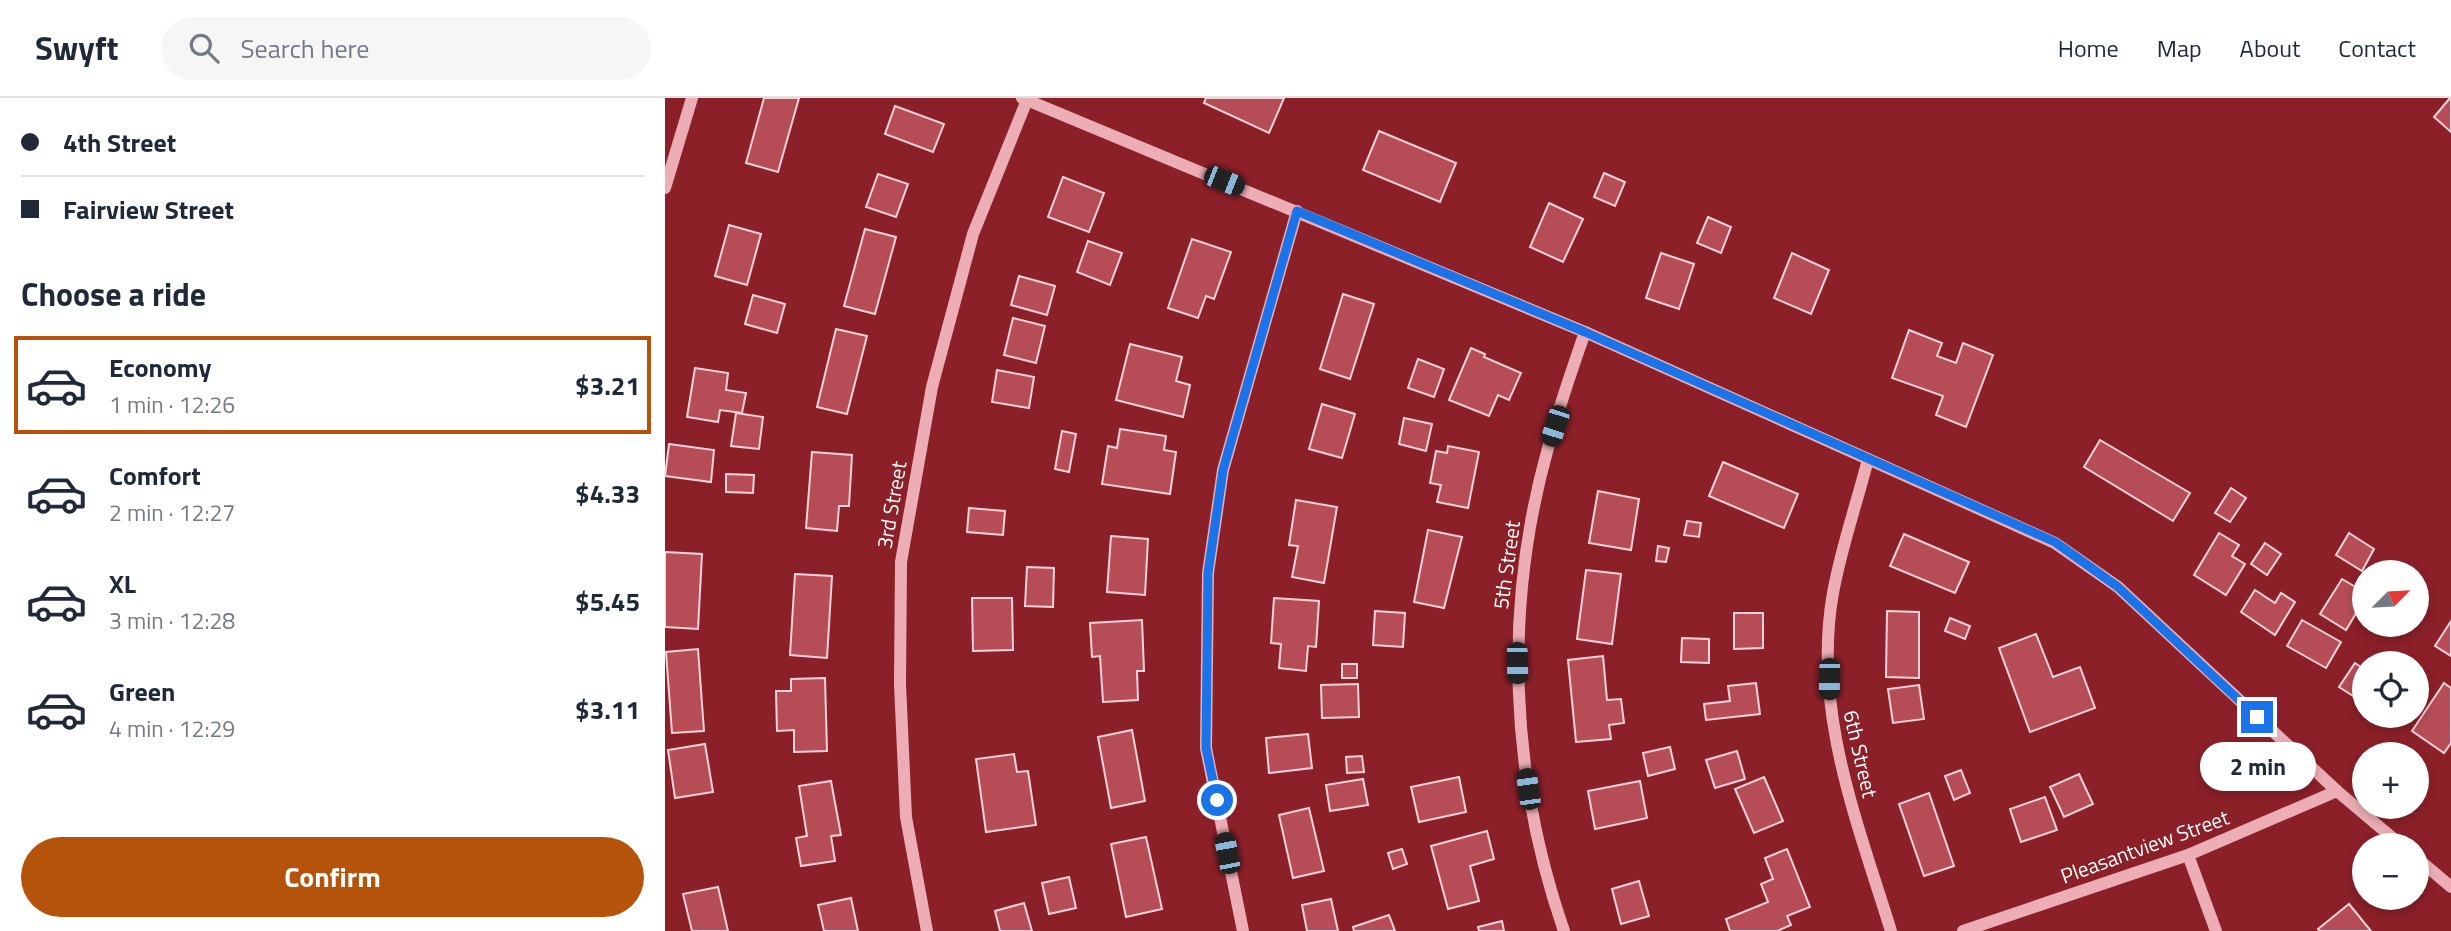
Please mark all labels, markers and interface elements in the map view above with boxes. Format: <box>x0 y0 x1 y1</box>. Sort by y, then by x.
search box <box>161 17 651 80</box>
text: Swyft <box>35 23 119 73</box>
icon: search <box>185 29 223 67</box>
text: Search here <box>241 29 369 68</box>
text: Home <box>2058 30 2119 66</box>
text: Map <box>2157 30 2202 66</box>
text: About <box>2240 30 2300 66</box>
text: Contact <box>2338 30 2416 66</box>
text: 4th Street <box>63 123 176 162</box>
car <box>1201 163 1248 199</box>
text: Fairview Street <box>63 190 234 229</box>
text: Choose a ride <box>21 270 206 318</box>
text: Economy <box>109 348 211 387</box>
icon: car <box>25 354 88 417</box>
text: $3.21 <box>575 366 640 405</box>
text: 1 min · 12:26 <box>109 387 235 422</box>
car <box>1539 403 1572 449</box>
text: Comfort <box>109 456 201 495</box>
street label: 3rd Street <box>868 458 915 551</box>
icon: car <box>25 462 88 525</box>
text: $4.33 <box>575 474 640 513</box>
text: 2 min · 12:27 <box>109 495 235 530</box>
street label: 5th Street <box>1484 518 1528 611</box>
north arrow <box>2352 560 2429 637</box>
map controls <box>2352 560 2429 910</box>
text: XL <box>109 564 136 603</box>
icon: car <box>25 570 88 633</box>
text: $5.45 <box>575 582 640 621</box>
text: 3 min · 12:28 <box>109 603 235 638</box>
car <box>1507 642 1528 684</box>
button: locate <box>2352 651 2429 728</box>
car <box>1819 658 1840 700</box>
text: Green <box>109 672 175 711</box>
icon: car <box>25 678 88 741</box>
text: $3.11 <box>575 690 640 729</box>
route end <box>2241 701 2273 733</box>
street label: 6th Street <box>1835 707 1887 801</box>
text: 4 min · 12:29 <box>109 711 235 746</box>
callout: 2 min <box>2199 742 2315 790</box>
button: + <box>2352 742 2429 819</box>
text: 2 min <box>2230 749 2286 784</box>
car <box>1515 767 1542 811</box>
route start <box>1201 784 1233 816</box>
street label: Pleasantview Street <box>2056 800 2234 891</box>
car <box>1213 830 1242 876</box>
button: − <box>2352 833 2429 910</box>
button: Confirm <box>21 837 644 917</box>

